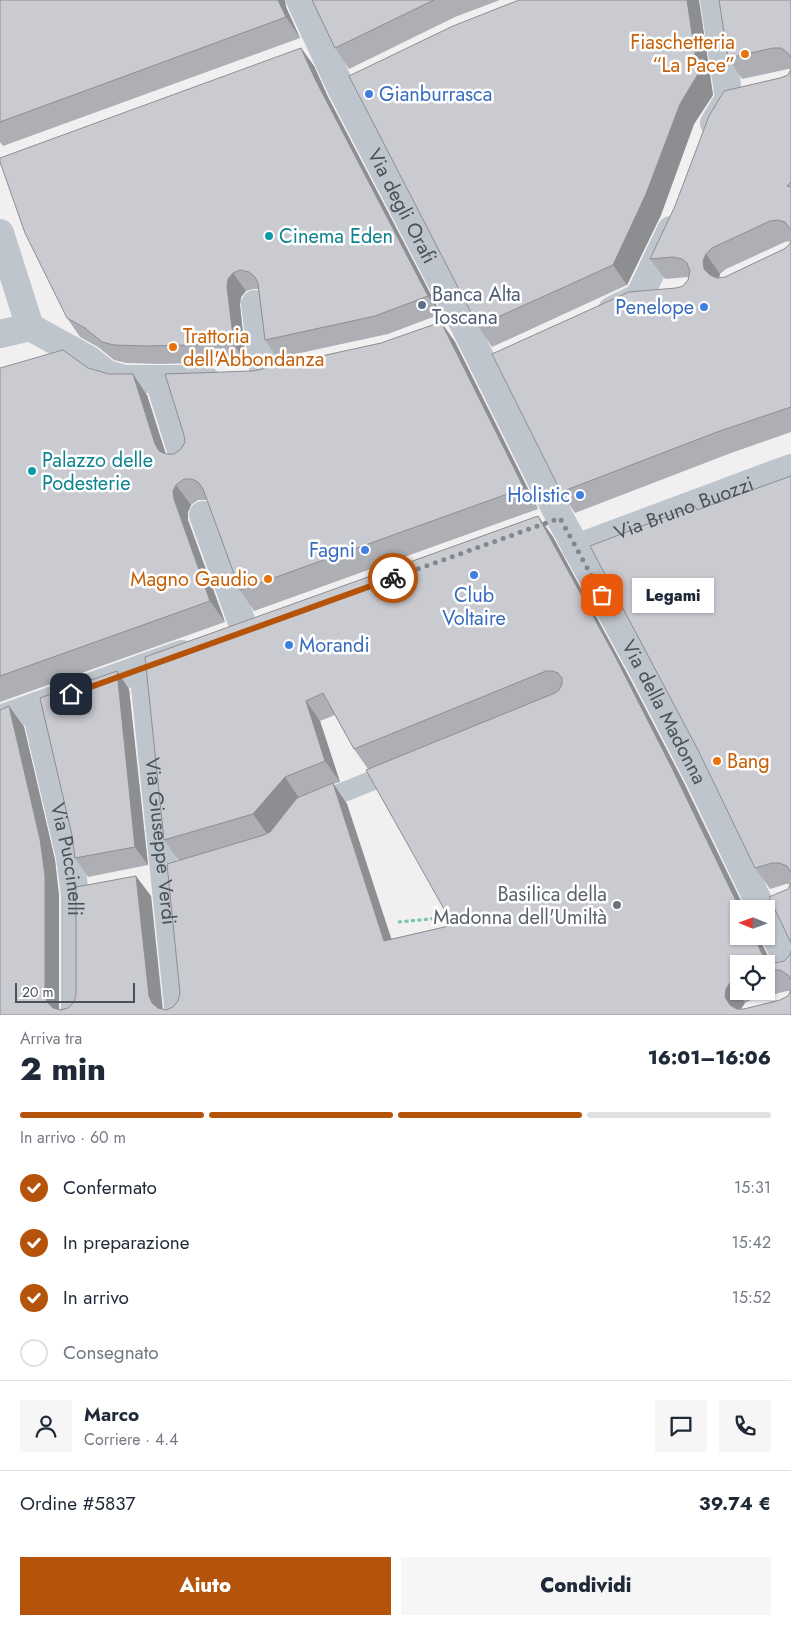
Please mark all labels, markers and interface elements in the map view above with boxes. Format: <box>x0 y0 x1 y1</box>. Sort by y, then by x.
place label: Fiaschetteria “La Pace” <box>630 28 735 80</box>
marker: Fiaschetteria “La Pace” <box>739 48 751 60</box>
place label: Gianburrasca <box>379 80 492 109</box>
marker: Gianburrasca <box>363 88 375 100</box>
street label: Via degli Orafi <box>360 144 444 269</box>
place label: Cinema Eden <box>279 222 393 251</box>
marker: Cinema Eden <box>263 230 275 242</box>
place label: Banca Alta Toscana <box>432 280 521 332</box>
place label: Penelope <box>615 293 694 322</box>
marker: Banca Alta Toscana <box>416 299 428 311</box>
marker: Penelope <box>698 301 710 313</box>
place label: Trattoria dell'Abbondanza <box>183 322 324 374</box>
marker: Trattoria dell'Abbondanza <box>167 341 179 353</box>
place label: Palazzo delle Podesterie <box>42 446 153 498</box>
marker: Palazzo delle Podesterie <box>26 465 38 477</box>
street label: Via Bruno Buozzi <box>610 469 758 548</box>
place label: Holistic <box>507 481 570 510</box>
marker: Holistic <box>574 489 586 501</box>
place label: Fagni <box>309 536 355 565</box>
marker: Fagni <box>359 544 371 556</box>
courier <box>368 553 418 603</box>
icon: bike <box>379 564 407 592</box>
place label: Magno Gaudio <box>130 565 258 594</box>
marker: Club Voltaire <box>468 569 480 581</box>
marker: Magno Gaudio <box>262 573 274 585</box>
pin <box>581 574 623 616</box>
callout: Legami <box>632 578 714 612</box>
place label: Club Voltaire <box>442 581 506 633</box>
icon: bag <box>588 581 616 609</box>
text: Legami <box>646 584 700 607</box>
place label: Morandi <box>299 631 370 660</box>
street label: Via della Madonna <box>614 635 714 789</box>
marker: Morandi <box>283 639 295 651</box>
pin <box>50 673 92 715</box>
icon: home <box>57 680 85 708</box>
place label: Bang <box>727 747 770 776</box>
marker: Bang <box>711 755 723 767</box>
street label: Via Giuseppe Verdi <box>137 756 184 926</box>
street label: Via Puccinelli <box>43 800 89 916</box>
place label: Basilica della Madonna dell'Umiltà <box>433 880 607 932</box>
marker: Basilica della Madonna dell'Umiltà <box>611 899 623 911</box>
north arrow <box>730 900 775 945</box>
map controls <box>730 900 775 1000</box>
button: locate <box>730 955 775 1000</box>
scale bar <box>15 980 135 1003</box>
text: 20 m <box>22 982 54 1002</box>
text: Arriva tra <box>20 1027 82 1050</box>
text: 16:01–16:06 <box>648 1044 771 1071</box>
text: 2 min <box>20 1046 106 1092</box>
text: In arrivo · 60 m <box>20 1126 126 1149</box>
icon: check <box>20 1174 48 1202</box>
text: Confermato <box>63 1174 157 1201</box>
text: 15:31 <box>734 1176 771 1199</box>
icon: check <box>20 1229 48 1257</box>
text: In preparazione <box>63 1229 190 1256</box>
text: 15:42 <box>732 1231 771 1254</box>
icon: check <box>20 1284 48 1312</box>
text: In arrivo <box>63 1284 129 1311</box>
text: 15:52 <box>732 1286 771 1309</box>
text: Consegnato <box>63 1339 159 1366</box>
button: person <box>20 1400 72 1452</box>
button: chat <box>655 1400 707 1452</box>
button: phone <box>719 1400 771 1452</box>
text: Marco <box>84 1401 139 1428</box>
text: Corriere · 4.4 <box>84 1428 178 1451</box>
text: Ordine #5837 <box>20 1490 135 1517</box>
text: 39.74 € <box>699 1490 771 1517</box>
button: Aiuto <box>20 1557 391 1615</box>
button: Condividi <box>401 1557 771 1615</box>

